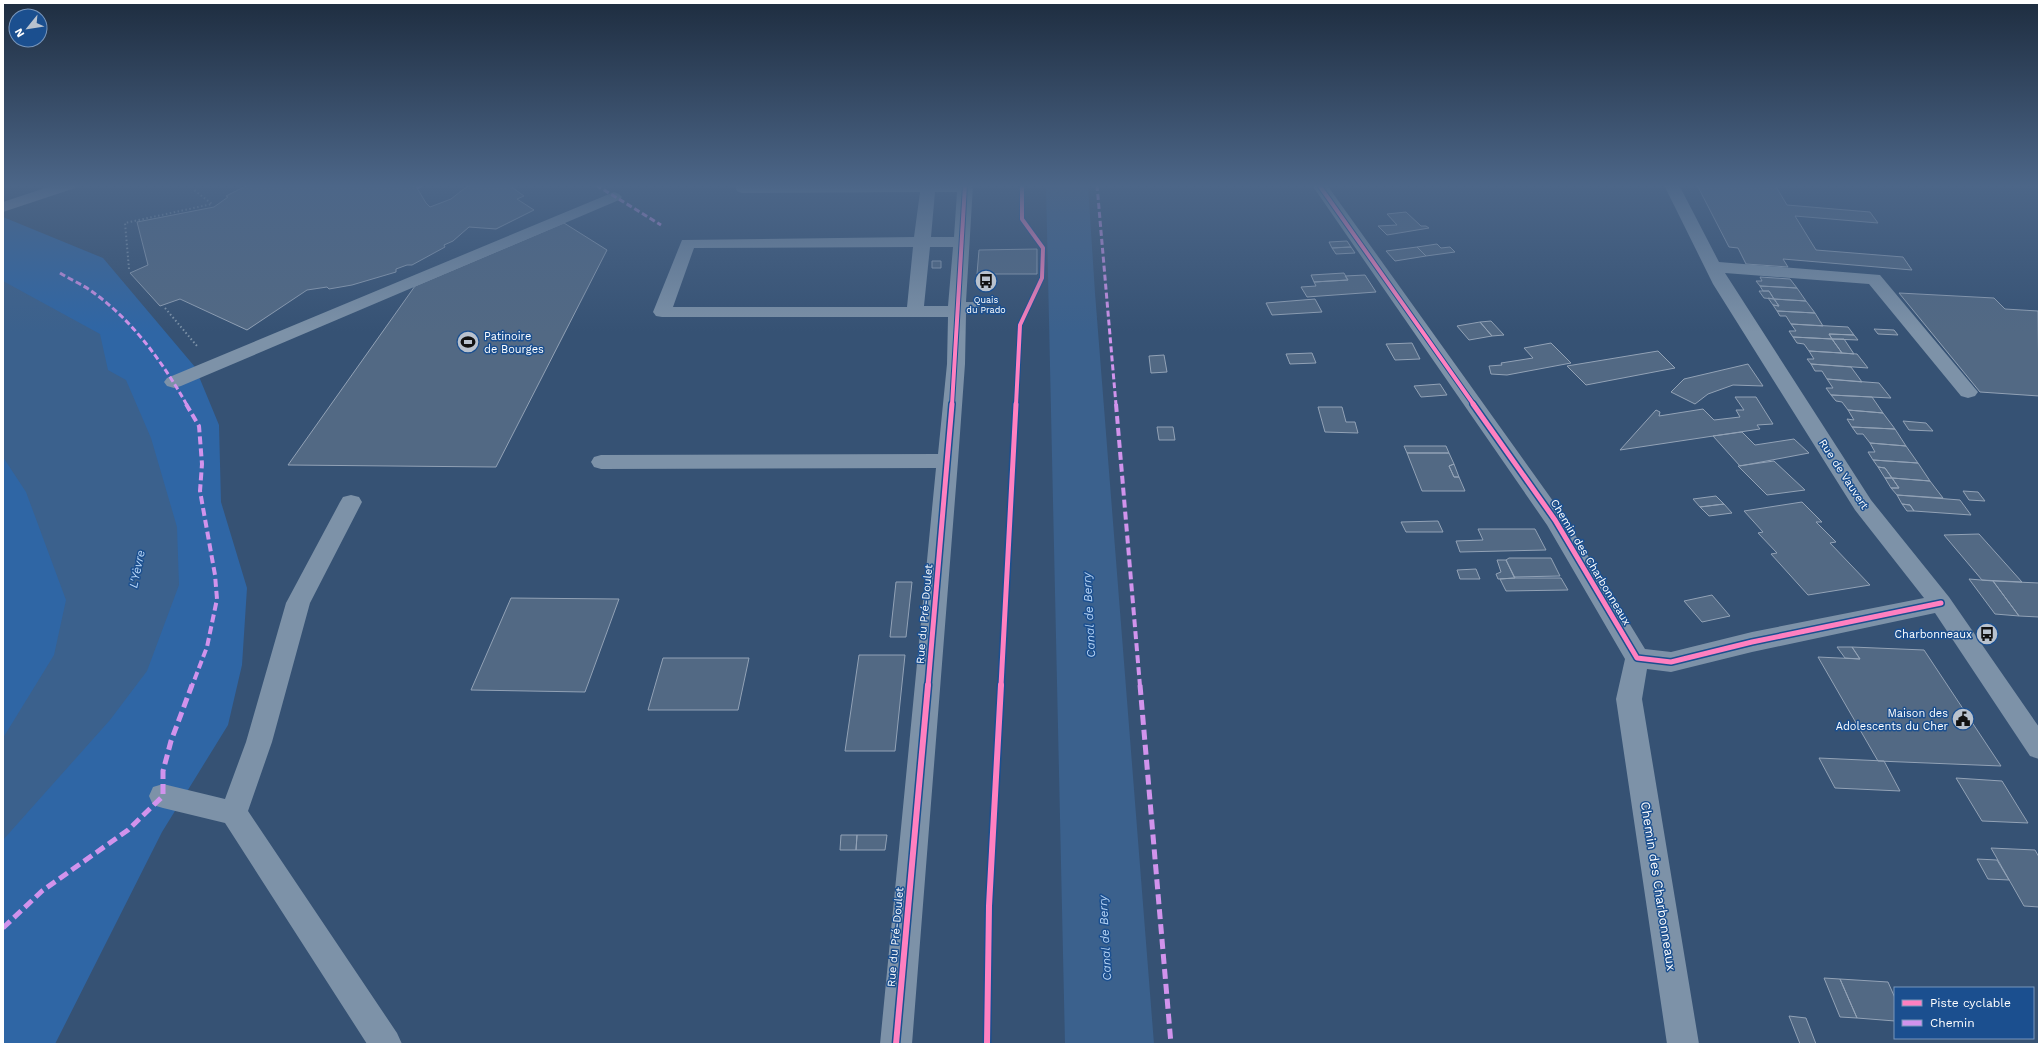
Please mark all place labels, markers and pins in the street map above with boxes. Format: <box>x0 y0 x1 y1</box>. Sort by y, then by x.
bus stop icon: Quais du Prado <box>973 268 999 294</box>
place label: Quais du Prado <box>966 295 1006 315</box>
sports icon: Patinoire de Bourges <box>455 329 481 355</box>
place label: Patinoire de Bourges <box>484 330 544 356</box>
bus stop icon: Charbonneaux <box>1974 621 2000 647</box>
place label: Charbonneaux <box>1895 628 1972 641</box>
public building icon: Maison des Adolescents du Cher <box>1950 706 1976 732</box>
place label: Maison des Adolescents du Cher <box>1836 707 1948 733</box>

